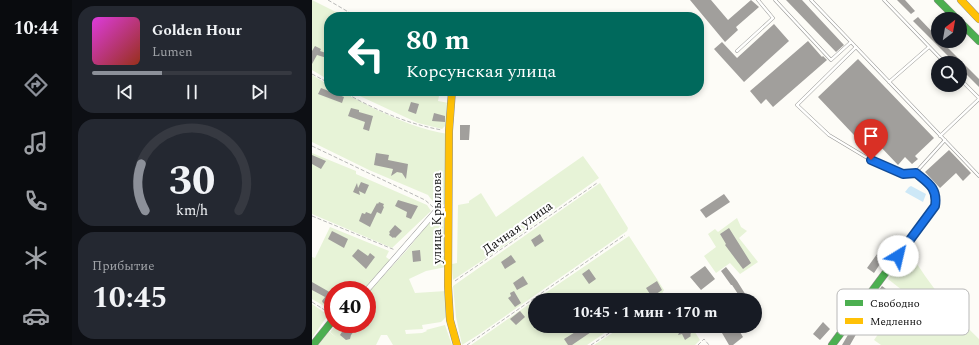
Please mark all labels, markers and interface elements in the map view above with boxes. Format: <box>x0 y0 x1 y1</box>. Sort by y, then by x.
north arrow <box>931 12 967 48</box>
map controls <box>931 12 967 92</box>
text: 10:44 <box>13 15 59 42</box>
text: Golden Hour <box>152 19 242 42</box>
text: 80 m <box>406 19 470 62</box>
icon: left <box>340 28 392 80</box>
text: Lumen <box>152 42 193 62</box>
button: search <box>931 56 967 92</box>
text: Корсунская улица <box>406 58 556 85</box>
icon: directions <box>22 71 50 99</box>
icon: previous <box>114 81 136 103</box>
icon: pause <box>181 81 203 103</box>
icon: next <box>248 81 270 103</box>
pin <box>854 119 888 160</box>
icon: arrive <box>860 125 882 147</box>
icon: music <box>22 129 50 157</box>
text: 30 <box>169 149 215 212</box>
street label: улица Крылова <box>427 171 447 265</box>
icon: phone <box>22 187 50 215</box>
street label: Дачная улица <box>478 196 557 260</box>
text: km/h <box>176 199 208 221</box>
position arrow <box>877 235 919 277</box>
icon: climate <box>22 244 50 272</box>
text: Прибытие <box>92 256 154 276</box>
text: 10:45 <box>92 275 167 321</box>
speed limit sign: 40 <box>324 281 376 333</box>
legend <box>837 289 969 335</box>
text: Свободно <box>870 295 920 312</box>
text: 10:45 · 1 мин · 170 m <box>573 301 717 324</box>
icon: car <box>22 302 50 330</box>
text: Медленно <box>870 313 922 330</box>

